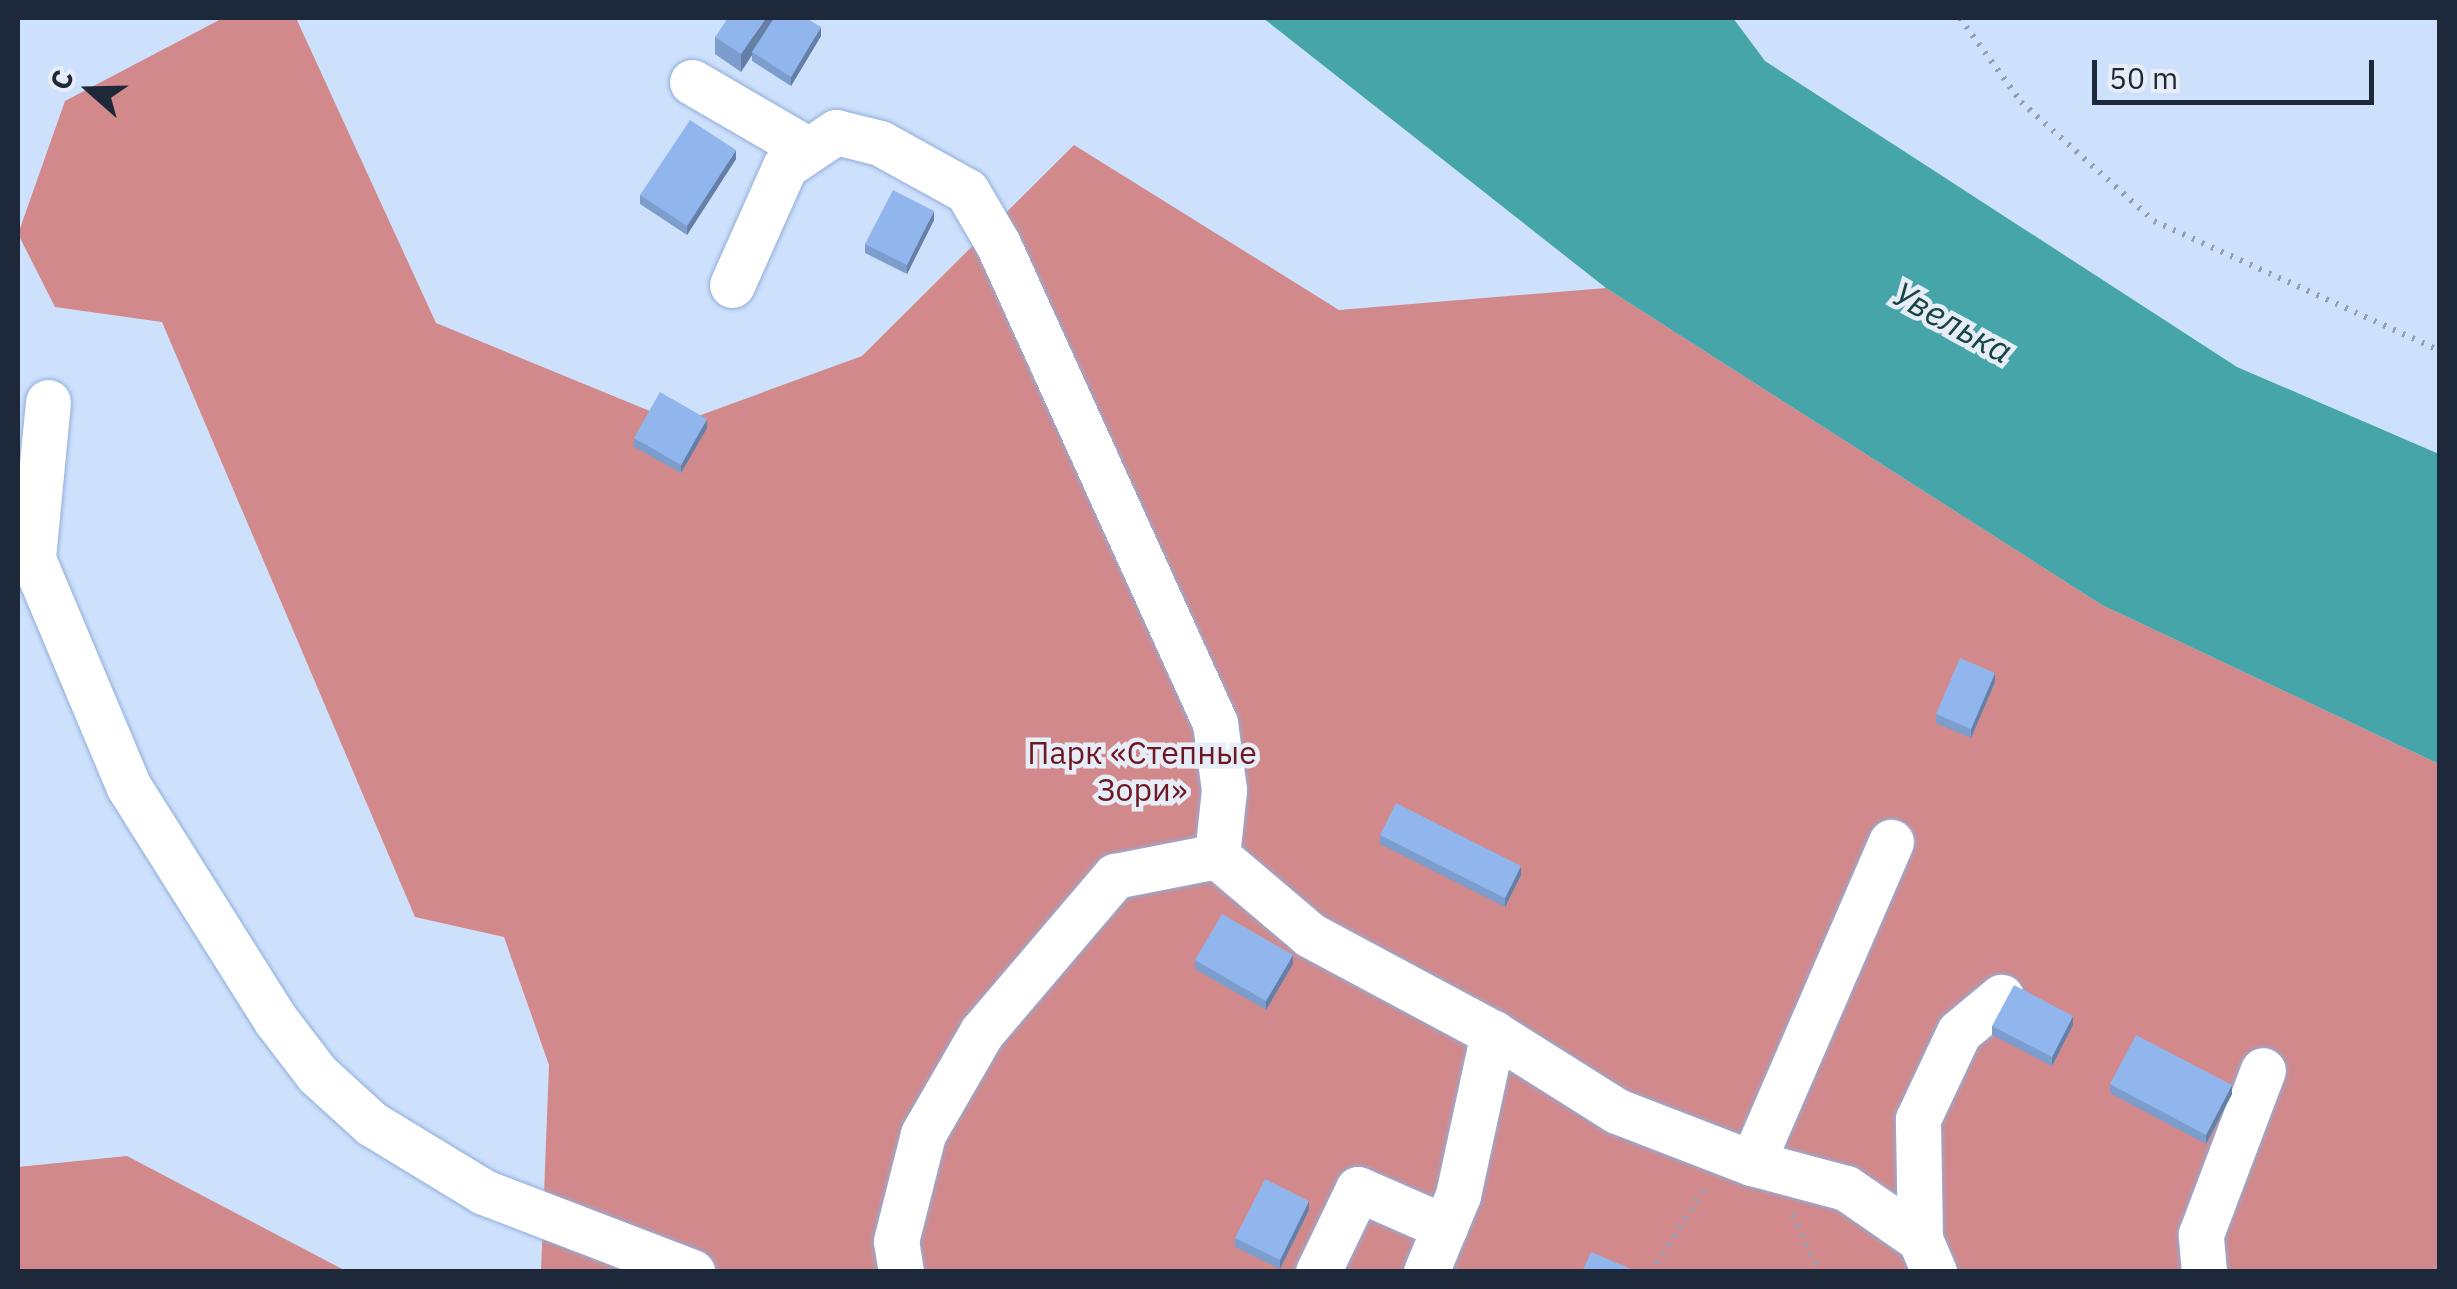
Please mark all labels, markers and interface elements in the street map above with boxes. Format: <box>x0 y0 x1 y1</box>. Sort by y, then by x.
north arrow <box>40 40 140 140</box>
scale bar <box>2097 40 2380 102</box>
text: 50 m <box>2109 58 2178 97</box>
text: С <box>41 65 82 94</box>
water label: Увелька <box>1886 272 2020 372</box>
park label: Парк «Степные Зори» <box>1027 734 1257 809</box>

